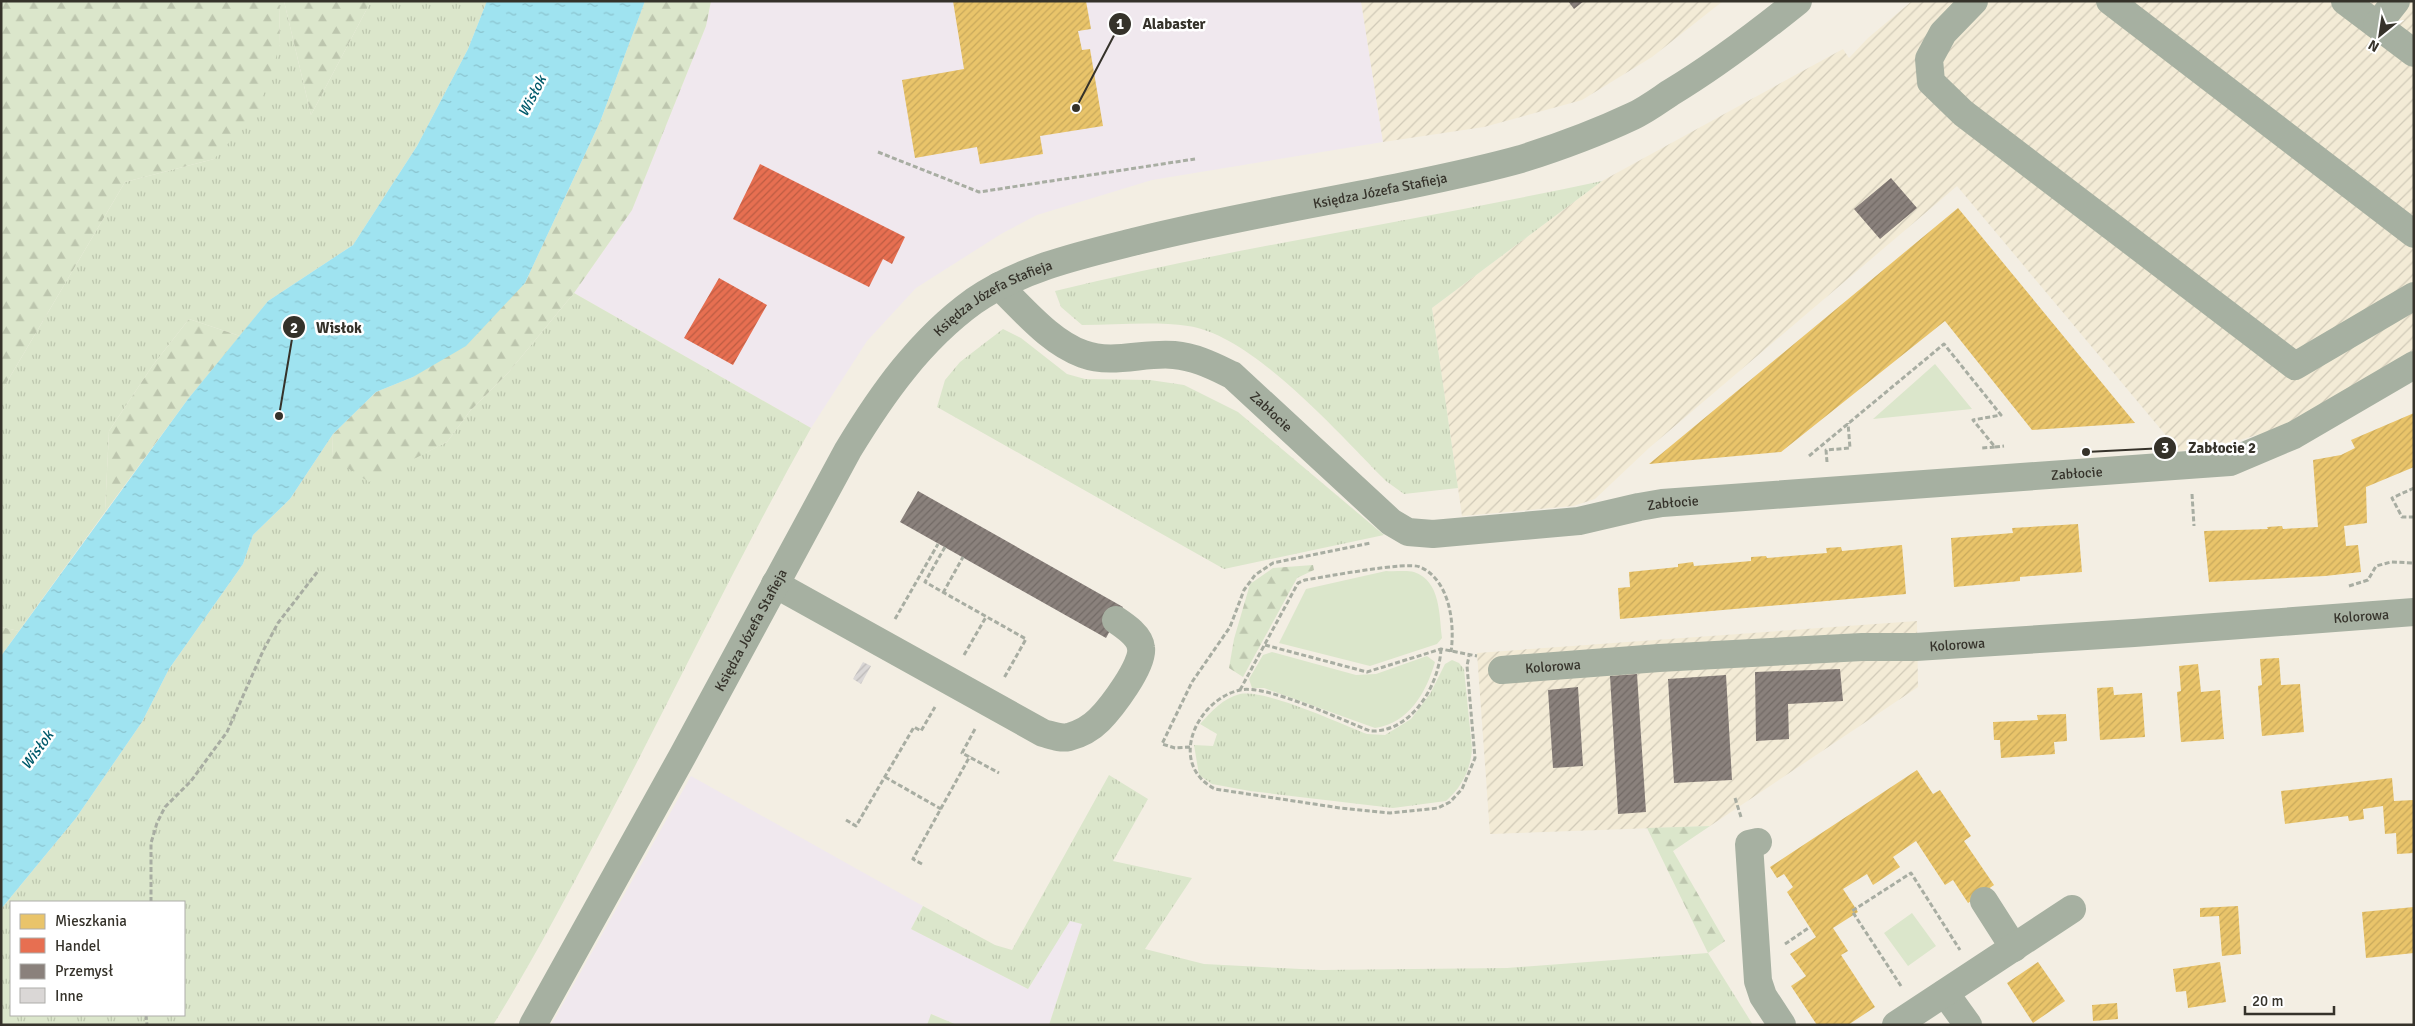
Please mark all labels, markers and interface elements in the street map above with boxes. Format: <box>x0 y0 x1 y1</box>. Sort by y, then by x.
callout: Alabaster <box>1108 9 1216 39</box>
north arrow <box>2355 10 2405 60</box>
text: 1 <box>1116 15 1124 33</box>
text: Alabaster <box>1142 15 1206 33</box>
text: N <box>2365 36 2382 56</box>
water label: Wisłok <box>514 71 551 120</box>
street label: Księdza Józefa Stafieja <box>1312 169 1449 213</box>
street label: Księdza Józefa Stafieja <box>930 257 1054 340</box>
callout: Wisłok <box>282 312 372 342</box>
text: 2 <box>290 319 298 337</box>
text: Wisłok <box>316 319 362 337</box>
street label: Zabłocie <box>1246 388 1296 436</box>
callout: Zabłocie 2 <box>2153 433 2266 463</box>
text: 3 <box>2161 439 2169 457</box>
text: Zabłocie 2 <box>2188 439 2256 457</box>
street label: Zabłocie <box>2050 463 2103 484</box>
street label: Zabłocie <box>1646 492 1699 514</box>
street label: Księdza Józefa Stafieja <box>711 566 791 694</box>
street label: Kolorowa <box>2333 606 2390 627</box>
street label: Kolorowa <box>1929 635 1986 655</box>
street label: Kolorowa <box>1524 656 1581 677</box>
water label: Wisłok <box>17 726 58 773</box>
legend <box>10 901 185 1016</box>
text: Mieszkania <box>55 912 127 930</box>
text: Handel <box>55 937 101 955</box>
text: Przemysł <box>55 962 113 980</box>
scale bar <box>2245 984 2334 1016</box>
text: Inne <box>55 987 83 1005</box>
text: 20 m <box>2252 992 2283 1010</box>

